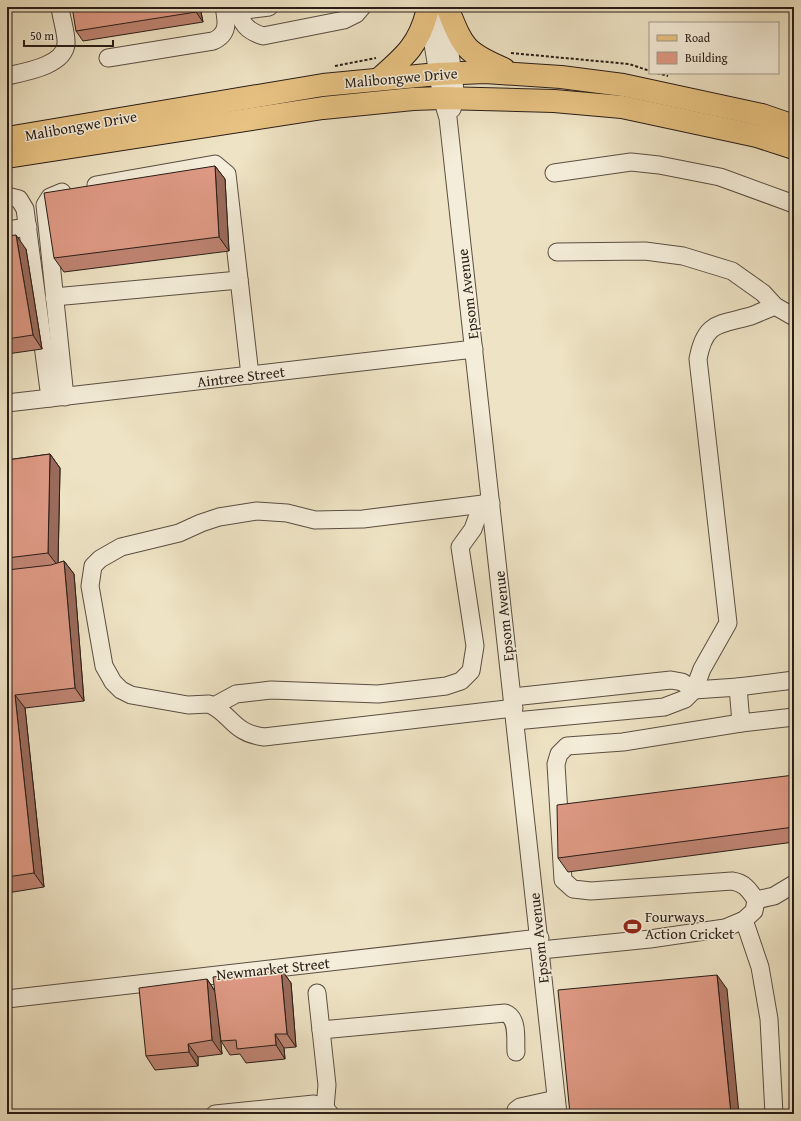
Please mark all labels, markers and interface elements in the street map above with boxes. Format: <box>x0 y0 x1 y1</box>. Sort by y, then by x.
scale bar <box>24 22 113 48</box>
legend <box>649 22 779 74</box>
text: 50 m <box>30 27 54 44</box>
text: Road <box>685 29 711 46</box>
text: Building <box>685 49 728 66</box>
street label: Malibongwe Drive <box>344 62 458 93</box>
street label: Malibongwe Drive <box>23 105 139 146</box>
street label: Epsom Avenue <box>452 248 483 340</box>
street label: Aintree Street <box>196 361 287 392</box>
street label: Epsom Avenue <box>488 570 519 662</box>
street label: Epsom Avenue <box>523 892 554 984</box>
place label: Fourways Action Cricket <box>645 906 735 944</box>
sports icon: Fourways Action Cricket <box>622 916 642 936</box>
street label: Newmarket Street <box>215 952 331 985</box>

